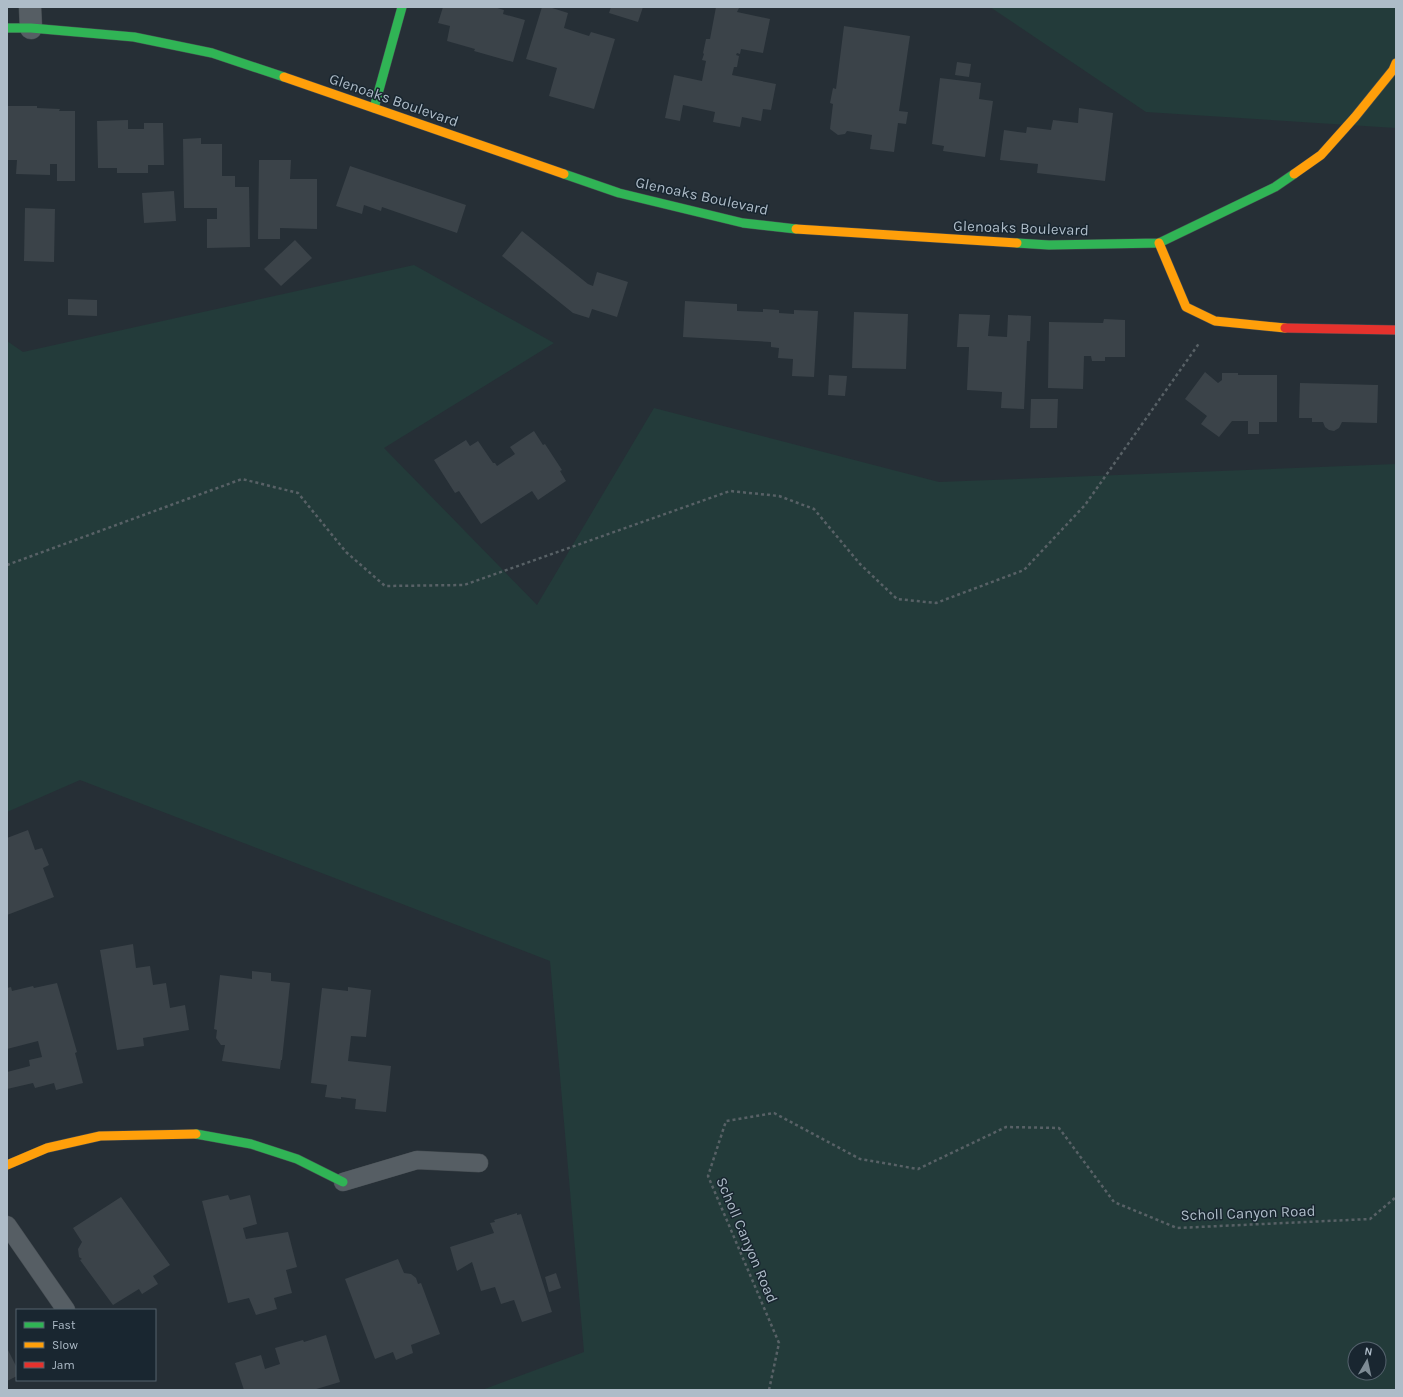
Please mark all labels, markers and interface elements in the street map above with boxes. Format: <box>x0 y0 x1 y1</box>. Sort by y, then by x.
street label: Glenoaks Boulevard <box>327 69 461 131</box>
street label: Glenoaks Boulevard <box>634 173 770 219</box>
street label: Glenoaks Boulevard <box>953 217 1089 239</box>
street label: Scholl Canyon Road <box>712 1174 782 1306</box>
street label: Scholl Canyon Road <box>1180 1202 1316 1224</box>
legend <box>16 1309 156 1381</box>
text: Fast <box>52 1318 76 1332</box>
text: Slow <box>52 1338 78 1352</box>
north arrow <box>1347 1341 1387 1381</box>
text: N <box>1364 1345 1373 1359</box>
text: Jam <box>52 1358 75 1372</box>

